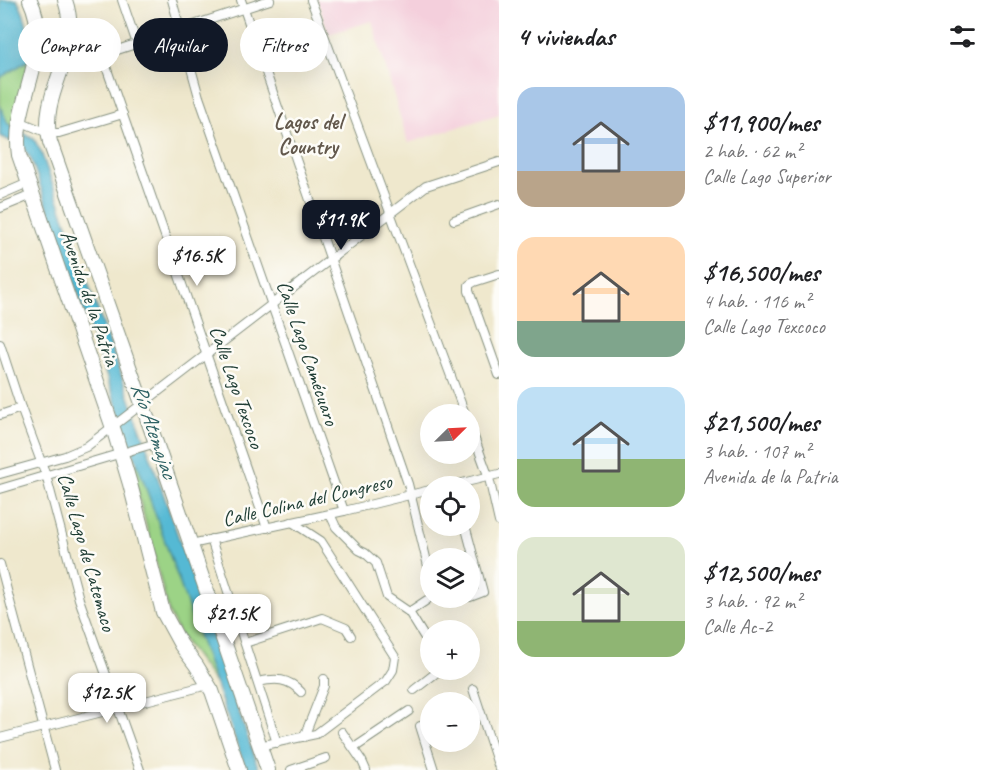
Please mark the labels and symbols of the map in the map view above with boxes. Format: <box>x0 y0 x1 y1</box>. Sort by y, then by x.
district label: Lagos del Country <box>274 108 346 161</box>
pin: $11.9K <box>292 200 390 251</box>
street label: Avenida de la Patria <box>55 227 126 370</box>
pin: $16.5K <box>148 236 246 287</box>
street label: Calle Lago Camécuaro <box>271 277 345 430</box>
street label: Calle Lago Texcoco <box>204 322 271 453</box>
water label: Río Atemajac <box>125 379 184 485</box>
north arrow <box>420 404 480 464</box>
street label: Calle Colina del Congreso <box>220 468 396 532</box>
street label: Calle Lago de Catemaco <box>52 470 122 636</box>
pin: $21.5K <box>183 594 281 645</box>
pin: $12.5K <box>58 673 156 724</box>

